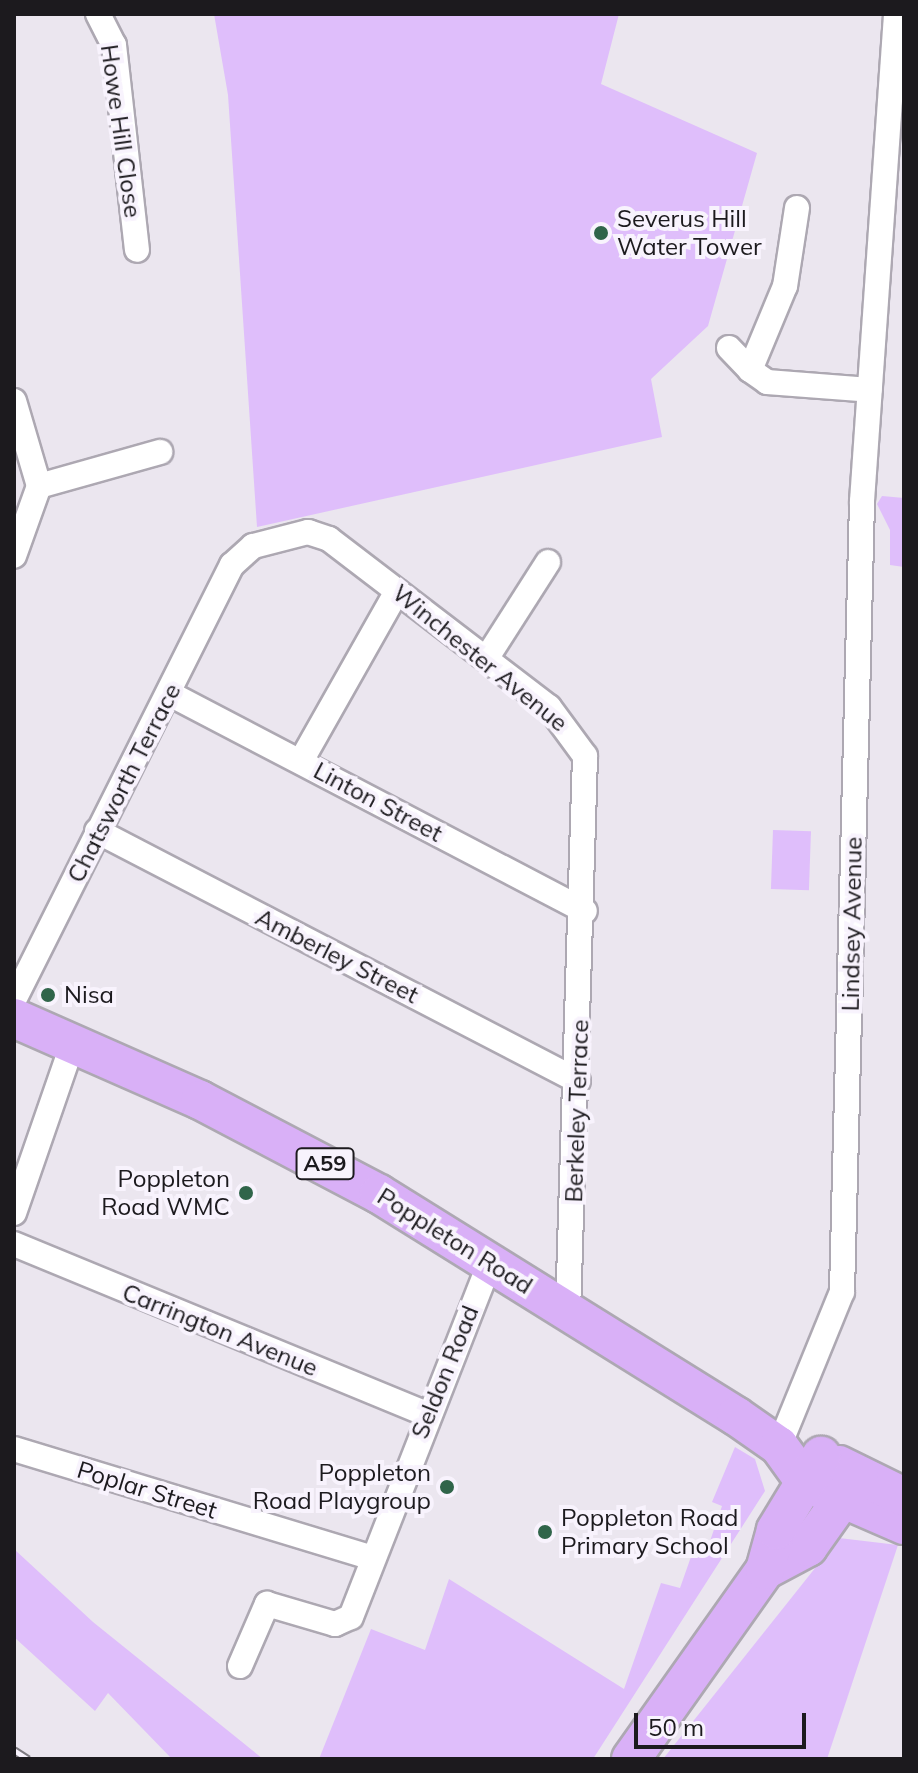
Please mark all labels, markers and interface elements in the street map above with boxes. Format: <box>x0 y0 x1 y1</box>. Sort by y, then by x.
street label: Howe Hill Close <box>95 43 147 219</box>
place label: Severus Hill Water Tower <box>617 205 762 261</box>
marker: Severus Hill Water Tower <box>592 224 610 242</box>
street label: Winchester Avenue <box>387 578 573 738</box>
street label: Chatsworth Terrace <box>61 679 187 887</box>
street label: Linton Street <box>309 756 447 848</box>
street label: Lindsey Avenue <box>836 836 868 1012</box>
street label: Amberley Street <box>251 903 423 1009</box>
place label: Nisa <box>64 981 114 1009</box>
marker: Nisa <box>39 986 57 1004</box>
street label: Berkeley Terrace <box>559 1019 595 1203</box>
road number: A59 <box>295 1146 355 1182</box>
place label: Poppleton Road WMC <box>101 1165 230 1221</box>
street label: Poppleton Road <box>372 1182 538 1300</box>
marker: Poppleton Road WMC <box>237 1184 255 1202</box>
street label: Carrington Avenue <box>118 1278 322 1382</box>
street label: Seldon Road <box>405 1301 485 1443</box>
street label: Poplar Street <box>74 1455 220 1525</box>
place label: Poppleton Road Playgroup <box>253 1459 431 1515</box>
marker: Poppleton Road Playgroup <box>438 1478 456 1496</box>
place label: Poppleton Road Primary School <box>561 1504 738 1560</box>
marker: Poppleton Road Primary School <box>536 1523 554 1541</box>
scale bar <box>638 1697 810 1747</box>
text: 50 m <box>648 1712 704 1742</box>

